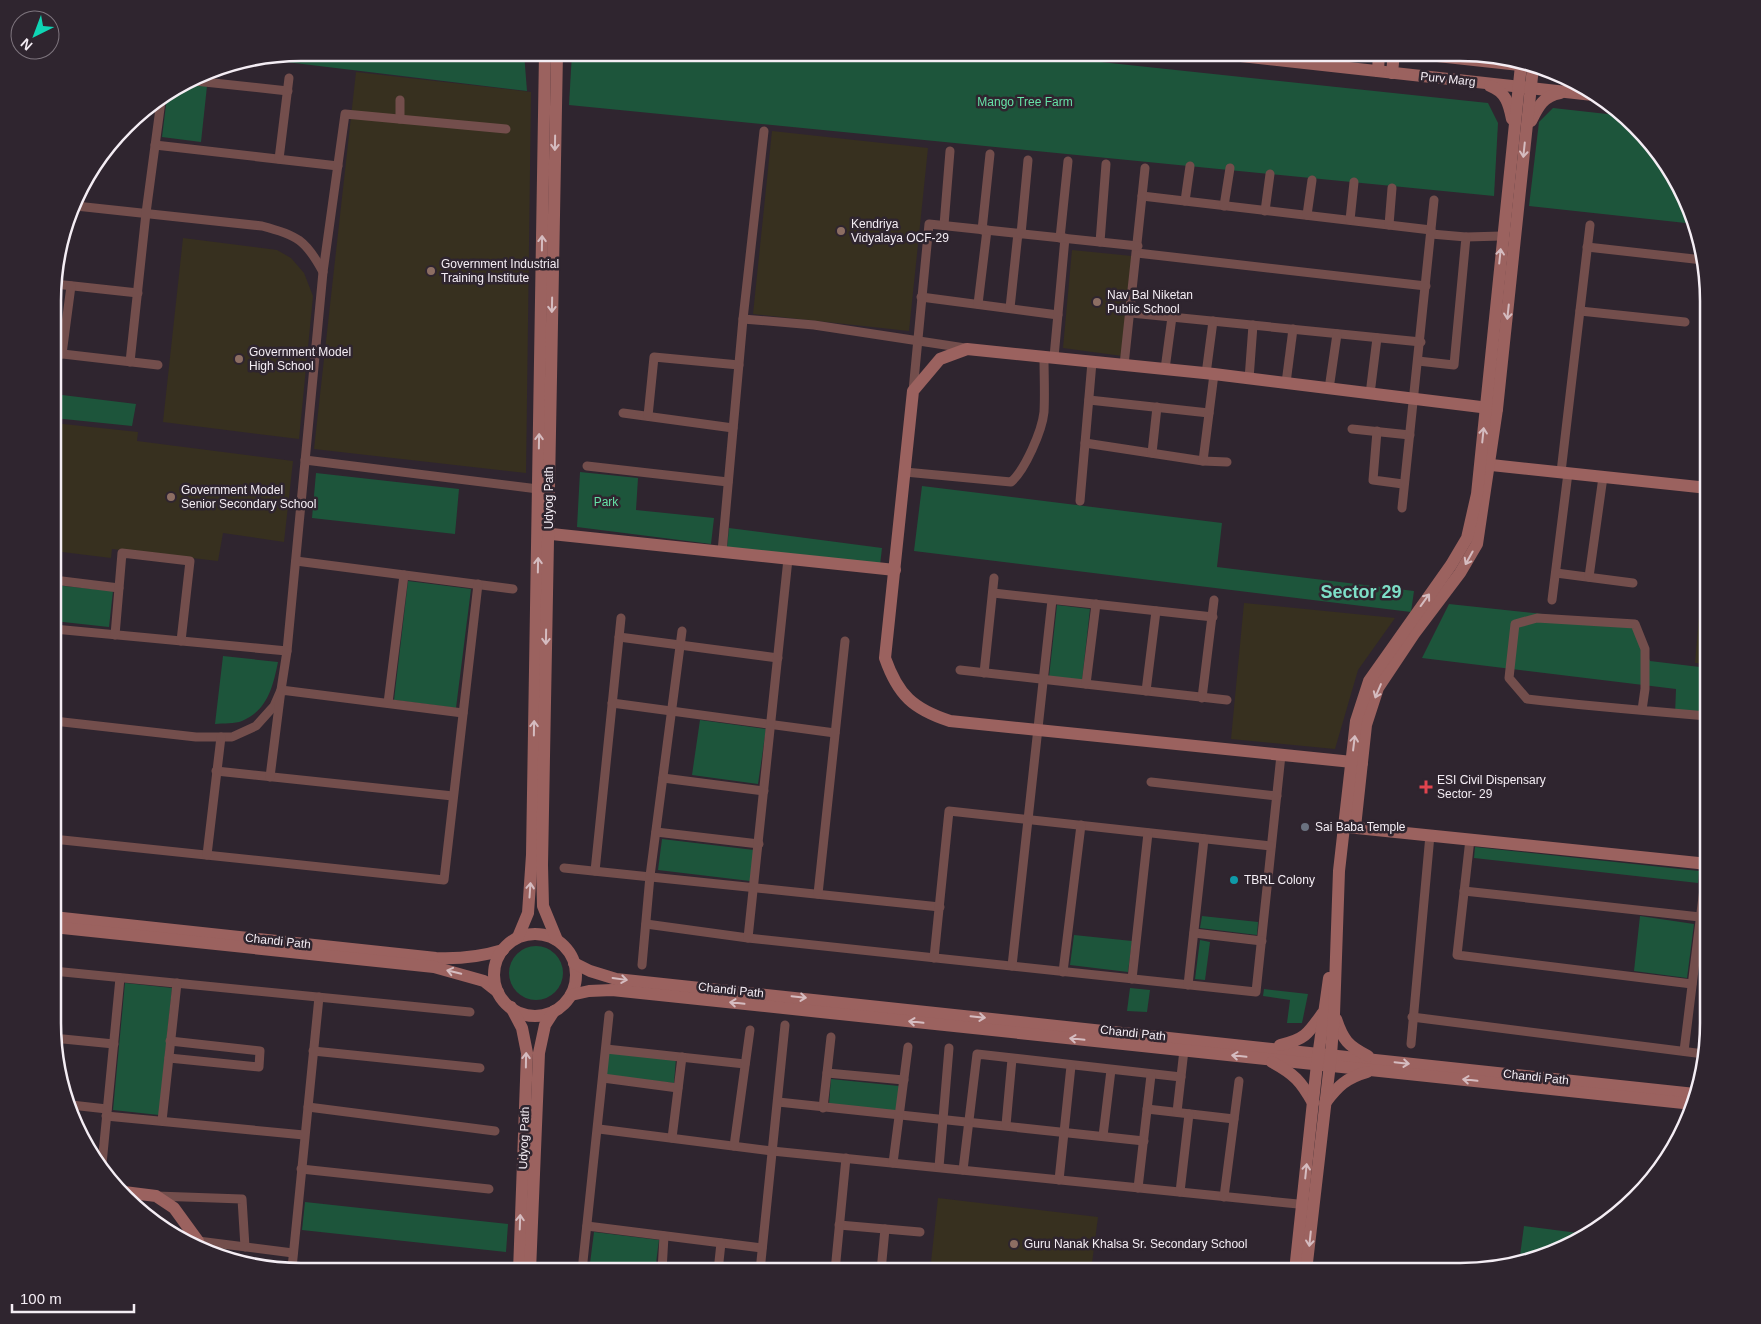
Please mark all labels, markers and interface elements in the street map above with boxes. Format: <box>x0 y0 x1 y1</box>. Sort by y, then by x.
north arrow <box>10 10 60 60</box>
text: N <box>17 35 35 54</box>
street label: Purv Marg <box>1420 69 1476 89</box>
park label: Mango Tree Farm <box>977 95 1073 109</box>
one-way arrow <box>550 134 560 151</box>
one-way arrow <box>1520 142 1529 158</box>
place label: Kendriya Vidyalaya OCF-29 <box>851 217 949 245</box>
marker: Kendriya Vidyalaya OCF-29 <box>835 225 847 237</box>
one-way arrow <box>537 235 547 252</box>
one-way arrow <box>1496 248 1505 264</box>
place label: Government Industrial Training Institute <box>441 257 559 285</box>
marker: Government Industrial Training Institute <box>425 265 437 277</box>
place label: Nav Bal Niketan Public School <box>1107 288 1193 316</box>
marker: Nav Bal Niketan Public School <box>1091 296 1103 308</box>
one-way arrow <box>547 297 557 313</box>
one-way arrow <box>1503 303 1512 319</box>
place label: Government Model High School <box>249 345 351 373</box>
marker: Government Model High School <box>233 353 245 365</box>
one-way arrow <box>1478 427 1487 443</box>
one-way arrow <box>534 433 544 449</box>
street label: Udyog Path <box>542 467 556 529</box>
place label: Government Model Senior Secondary School <box>181 483 316 511</box>
marker: Government Model Senior Secondary School <box>165 491 177 503</box>
park label: Park <box>594 495 619 509</box>
one-way arrow <box>1464 550 1474 565</box>
one-way arrow <box>533 558 542 574</box>
district label: Sector 29 <box>1320 582 1402 602</box>
one-way arrow <box>1420 594 1430 608</box>
one-way arrow <box>542 629 551 645</box>
one-way arrow <box>1372 683 1382 698</box>
one-way arrow <box>530 720 539 736</box>
one-way arrow <box>1349 736 1359 752</box>
place label: ESI Civil Dispensary Sector- 29 <box>1437 773 1546 801</box>
marker: ESI Civil Dispensary Sector- 29 <box>1419 780 1433 794</box>
place label: Sai Baba Temple <box>1315 820 1406 834</box>
marker: Sai Baba Temple <box>1299 821 1311 833</box>
place label: TBRL Colony <box>1244 873 1315 887</box>
marker: TBRL Colony <box>1228 874 1240 886</box>
one-way arrow <box>525 883 534 899</box>
street label: Chandi Path <box>244 931 312 951</box>
one-way arrow <box>447 966 463 976</box>
one-way arrow <box>611 974 627 984</box>
street label: Chandi Path <box>697 980 765 1000</box>
one-way arrow <box>790 992 806 1002</box>
one-way arrow <box>729 998 745 1008</box>
one-way arrow <box>969 1012 985 1022</box>
one-way arrow <box>908 1017 924 1027</box>
street label: Chandi Path <box>1099 1023 1167 1043</box>
one-way arrow <box>1070 1034 1086 1044</box>
one-way arrow <box>1231 1051 1247 1061</box>
one-way arrow <box>521 1052 531 1068</box>
one-way arrow <box>1394 1058 1410 1068</box>
street label: Chandi Path <box>1502 1067 1570 1087</box>
one-way arrow <box>1463 1075 1479 1085</box>
street label: Udyog Path <box>516 1106 532 1170</box>
one-way arrow <box>1301 1163 1310 1179</box>
one-way arrow <box>516 1215 525 1231</box>
one-way arrow <box>1305 1231 1315 1247</box>
place label: Guru Nanak Khalsa Sr. Secondary School <box>1024 1237 1247 1251</box>
marker: Guru Nanak Khalsa Sr. Secondary School <box>1008 1238 1020 1250</box>
scale bar <box>12 1282 135 1314</box>
text: 100 m <box>20 1290 62 1307</box>

